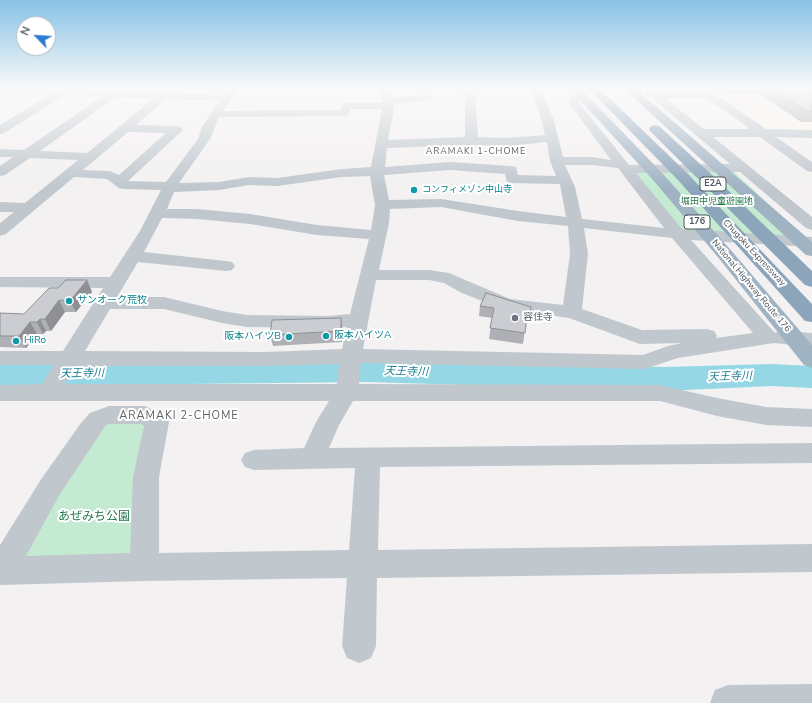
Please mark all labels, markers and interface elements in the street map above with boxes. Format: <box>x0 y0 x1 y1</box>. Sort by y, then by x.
north arrow <box>16 16 56 56</box>
text: N <box>17 24 34 38</box>
district label: ARAMAKI 1-CHOME <box>426 147 526 157</box>
road number: E2A <box>700 177 726 191</box>
marker: コンフィメゾン中山寺 <box>409 185 419 195</box>
place label: コンフィメゾン中山寺 <box>422 185 512 195</box>
park label: 堀田中児童遊園地 <box>681 197 753 207</box>
road number: 176 <box>684 215 710 229</box>
street label: Chugoku Expressway <box>720 218 788 288</box>
street label: National Highway Route 176 <box>709 238 793 334</box>
place label: サンオーク荒牧 <box>77 295 147 307</box>
marker: サンオーク荒牧 <box>64 296 74 306</box>
place label: 容住寺 <box>523 312 553 324</box>
marker: 容住寺 <box>510 313 520 323</box>
place label: 阪本ハイツA <box>334 330 391 342</box>
place label: 阪本ハイツB <box>224 331 281 343</box>
marker: 阪本ハイツA <box>321 331 331 341</box>
marker: 阪本ハイツB <box>284 332 294 342</box>
place label: HiRo <box>24 335 46 347</box>
marker: HiRo <box>11 336 21 346</box>
water label: 天王寺川 <box>384 365 428 379</box>
water label: 天王寺川 <box>60 367 104 381</box>
water label: 天王寺川 <box>708 370 752 384</box>
district label: ARAMAKI 2-CHOME <box>119 409 239 423</box>
park label: あぜみち公園 <box>58 510 130 524</box>

